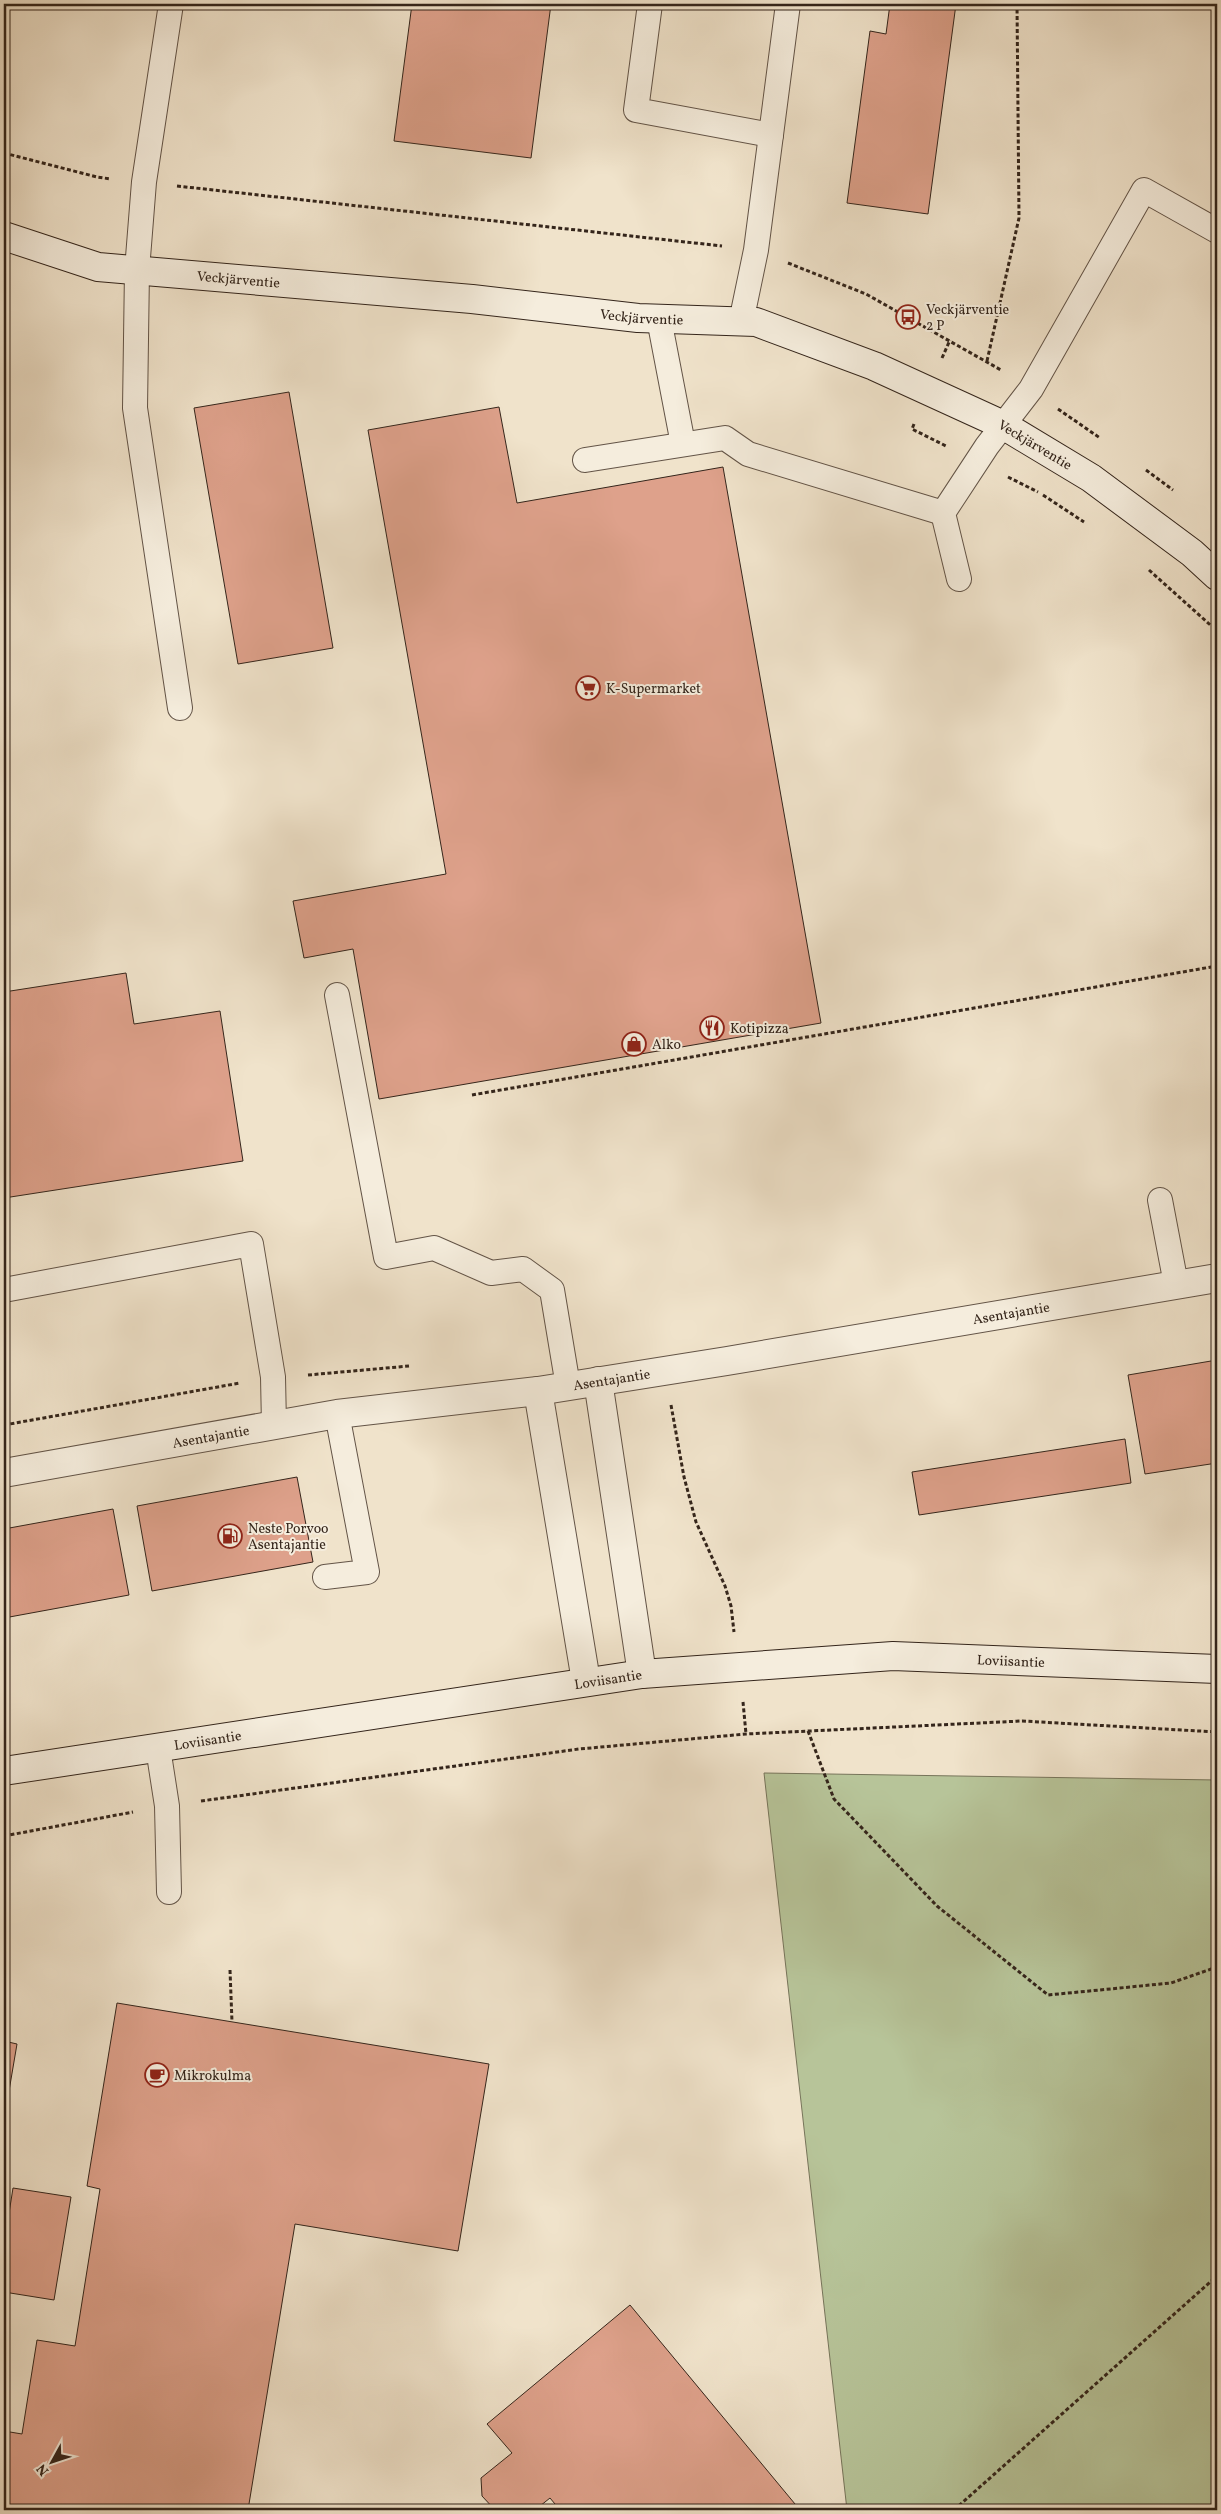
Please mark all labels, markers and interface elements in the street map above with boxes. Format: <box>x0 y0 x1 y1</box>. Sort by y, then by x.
street label: Veckjärventie <box>196 267 281 294</box>
place label: Veckjärventie 2 P <box>926 301 1010 336</box>
bus stop icon: Veckjärventie 2 P <box>895 304 921 330</box>
street label: Veckjärventie <box>599 306 684 331</box>
street label: Veckjärventie <box>994 416 1075 476</box>
supermarket icon: K-Supermarket <box>575 675 601 701</box>
place label: K-Supermarket <box>606 680 701 699</box>
restaurant icon: Kotipizza <box>699 1015 725 1041</box>
place label: Kotipizza <box>730 1020 789 1039</box>
shop icon: Alko <box>621 1031 647 1057</box>
place label: Alko <box>652 1036 681 1055</box>
street label: Asentajantie <box>971 1298 1052 1330</box>
street label: Asentajantie <box>572 1365 652 1396</box>
street label: Asentajantie <box>171 1422 251 1454</box>
place label: Neste Porvoo Asentajantie <box>248 1520 329 1555</box>
fuel station icon: Neste Porvoo Asentajantie <box>217 1523 243 1549</box>
street label: Loviisantie <box>976 1651 1046 1673</box>
street label: Loviisantie <box>573 1666 644 1695</box>
street label: Loviisantie <box>173 1727 243 1756</box>
cafe icon: Mikrokulma <box>144 2062 170 2088</box>
place label: Mikrokulma <box>174 2067 251 2086</box>
north arrow <box>28 2436 78 2486</box>
text: N <box>33 2459 54 2479</box>

